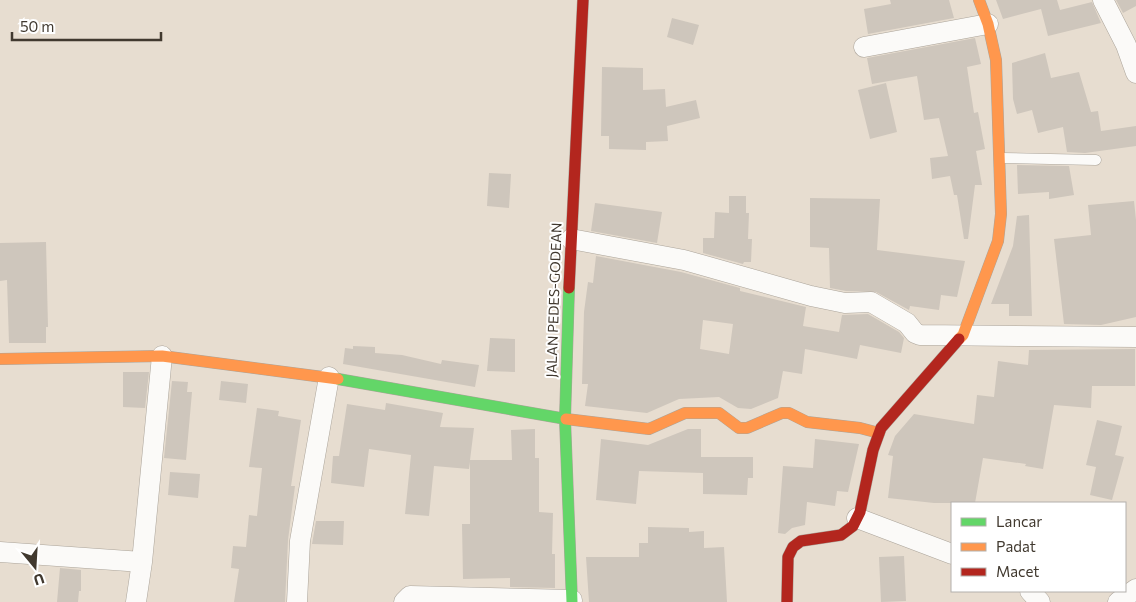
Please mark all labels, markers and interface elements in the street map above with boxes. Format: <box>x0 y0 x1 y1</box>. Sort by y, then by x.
scale bar <box>12 10 161 42</box>
text: 50 m <box>20 17 54 35</box>
street label: JALAN PEDES-GODEAN <box>542 222 565 378</box>
legend <box>951 502 1126 592</box>
text: Lancar <box>996 512 1042 530</box>
text: Padat <box>996 537 1036 555</box>
north arrow <box>10 542 60 592</box>
text: Macet <box>996 562 1039 580</box>
text: U <box>32 570 47 589</box>

